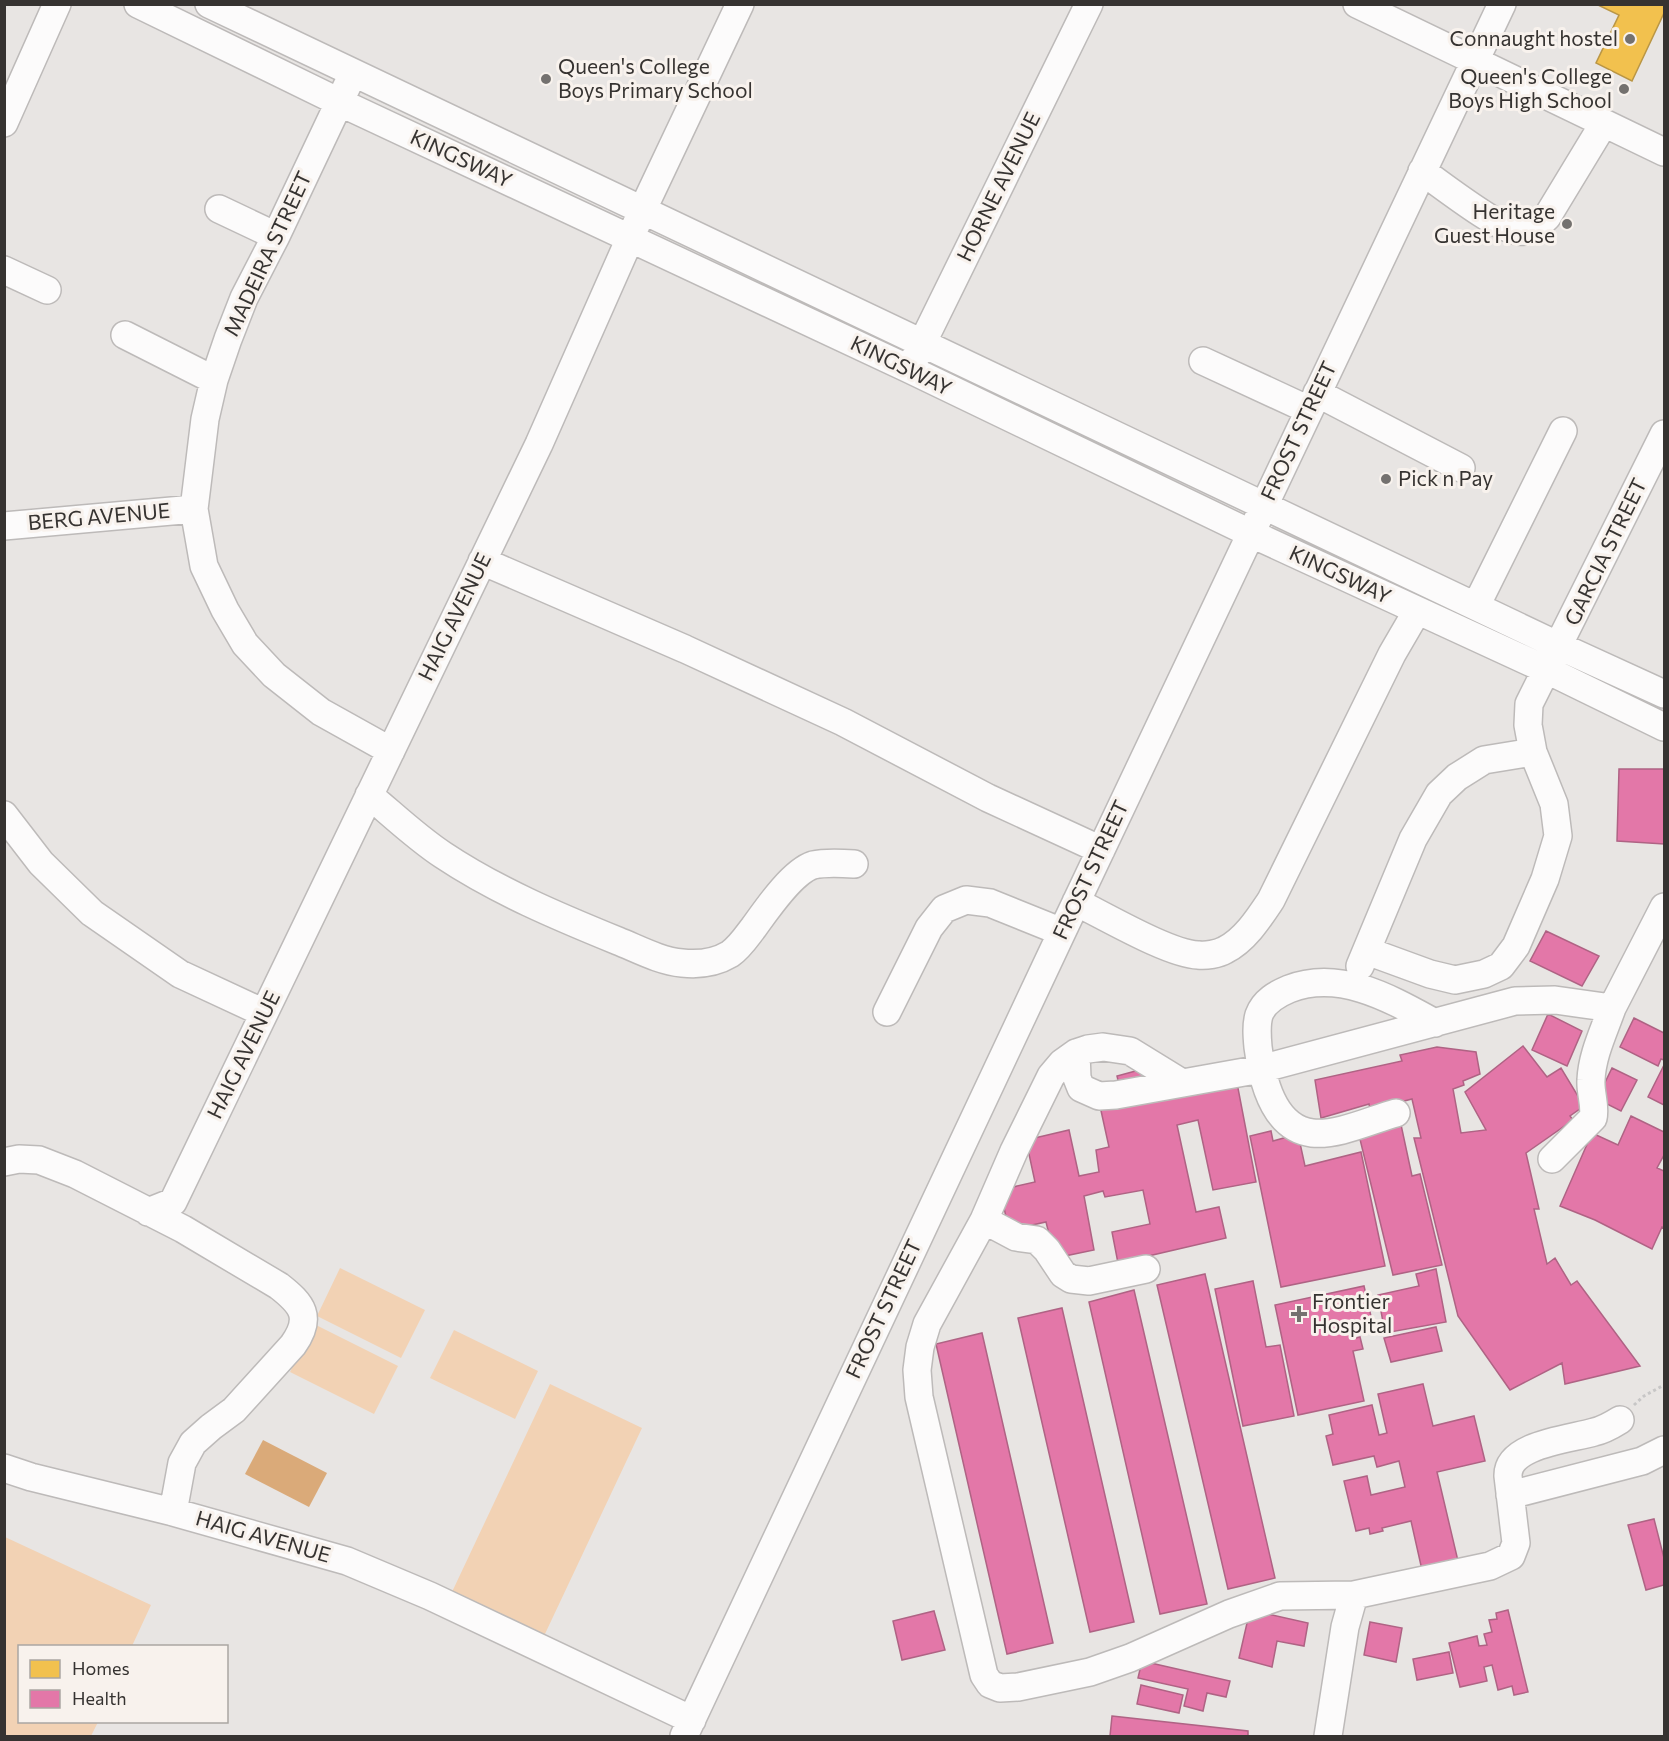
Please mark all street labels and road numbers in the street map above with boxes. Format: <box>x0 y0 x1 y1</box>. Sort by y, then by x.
street label: HORNE AVENUE <box>951 108 1045 265</box>
street label: KINGSWAY <box>407 123 517 192</box>
street label: MADEIRA STREET <box>217 167 316 340</box>
street label: KINGSWAY <box>847 329 957 400</box>
street label: FROST STREET <box>1255 357 1341 504</box>
street label: GARCIA STREET <box>1558 474 1651 629</box>
street label: BERG AVENUE <box>27 497 171 534</box>
street label: KINGSWAY <box>1286 539 1396 608</box>
street label: HAIG AVENUE <box>412 548 495 684</box>
street label: FROST STREET <box>1047 796 1133 943</box>
street label: HAIG AVENUE <box>201 986 284 1122</box>
street label: FROST STREET <box>840 1235 926 1382</box>
street label: HAIG AVENUE <box>193 1504 334 1567</box>

